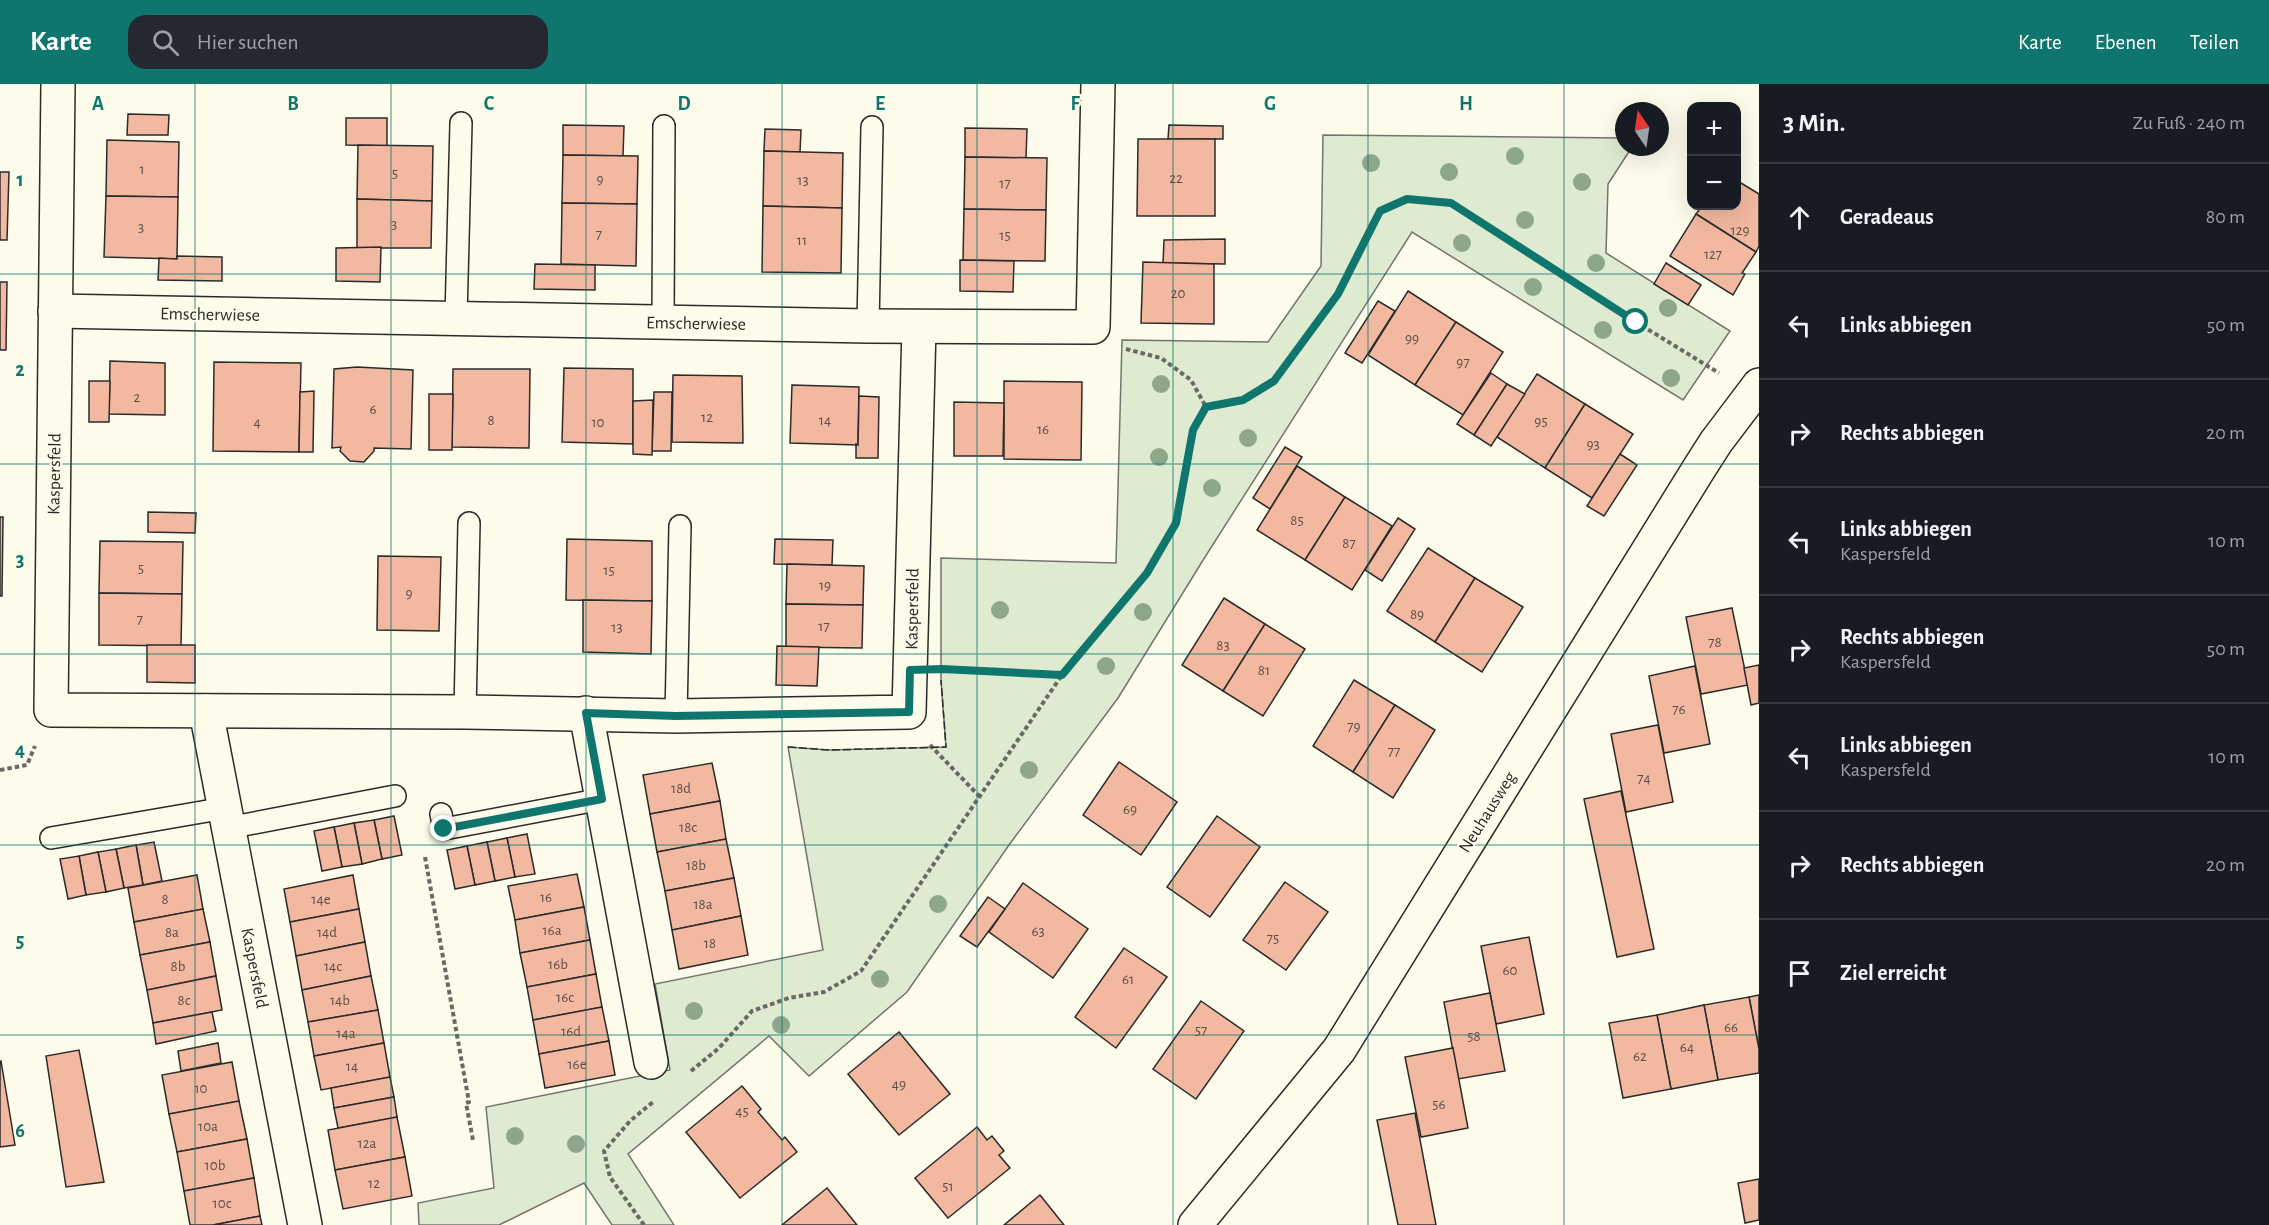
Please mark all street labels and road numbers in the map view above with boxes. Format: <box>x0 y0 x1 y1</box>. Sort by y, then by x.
street label: Emscherwiese <box>160 305 260 325</box>
street label: Emscherwiese <box>646 314 746 334</box>
street label: Kaspersfeld <box>45 433 65 515</box>
street label: Kaspersfeld <box>903 568 923 650</box>
street label: Neuhausweg <box>1456 769 1520 856</box>
street label: Kaspersfeld <box>237 926 271 1010</box>

